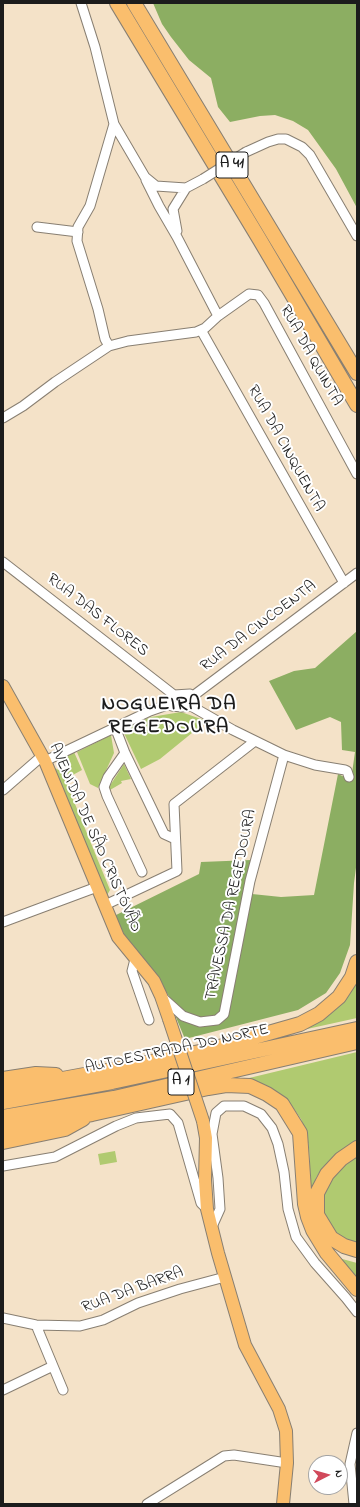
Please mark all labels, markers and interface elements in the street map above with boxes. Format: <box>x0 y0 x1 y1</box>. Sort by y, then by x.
road number: A 41 <box>216 152 248 178</box>
street label: RUA DA QUINTA <box>274 302 346 410</box>
street label: RUA DA CINQUENTA <box>242 382 328 516</box>
street label: RUA DAS FLORES <box>42 570 152 662</box>
street label: RUA DA CINCOENTA <box>197 577 321 677</box>
district label: NOGUEIRA DA REGEDOURA <box>101 694 237 741</box>
street label: AVENIDA DE SÃO CRISTÓVÃO <box>44 741 144 935</box>
street label: TRAVESSA DA REGEDOURA <box>202 808 262 1002</box>
street label: AUTOESTRADA DO NORTE <box>83 1021 271 1079</box>
road number: A 1 <box>168 1069 194 1095</box>
street label: RUA DA BARRA <box>80 1264 186 1318</box>
north arrow <box>308 1455 348 1495</box>
text: N <box>331 1469 347 1478</box>

